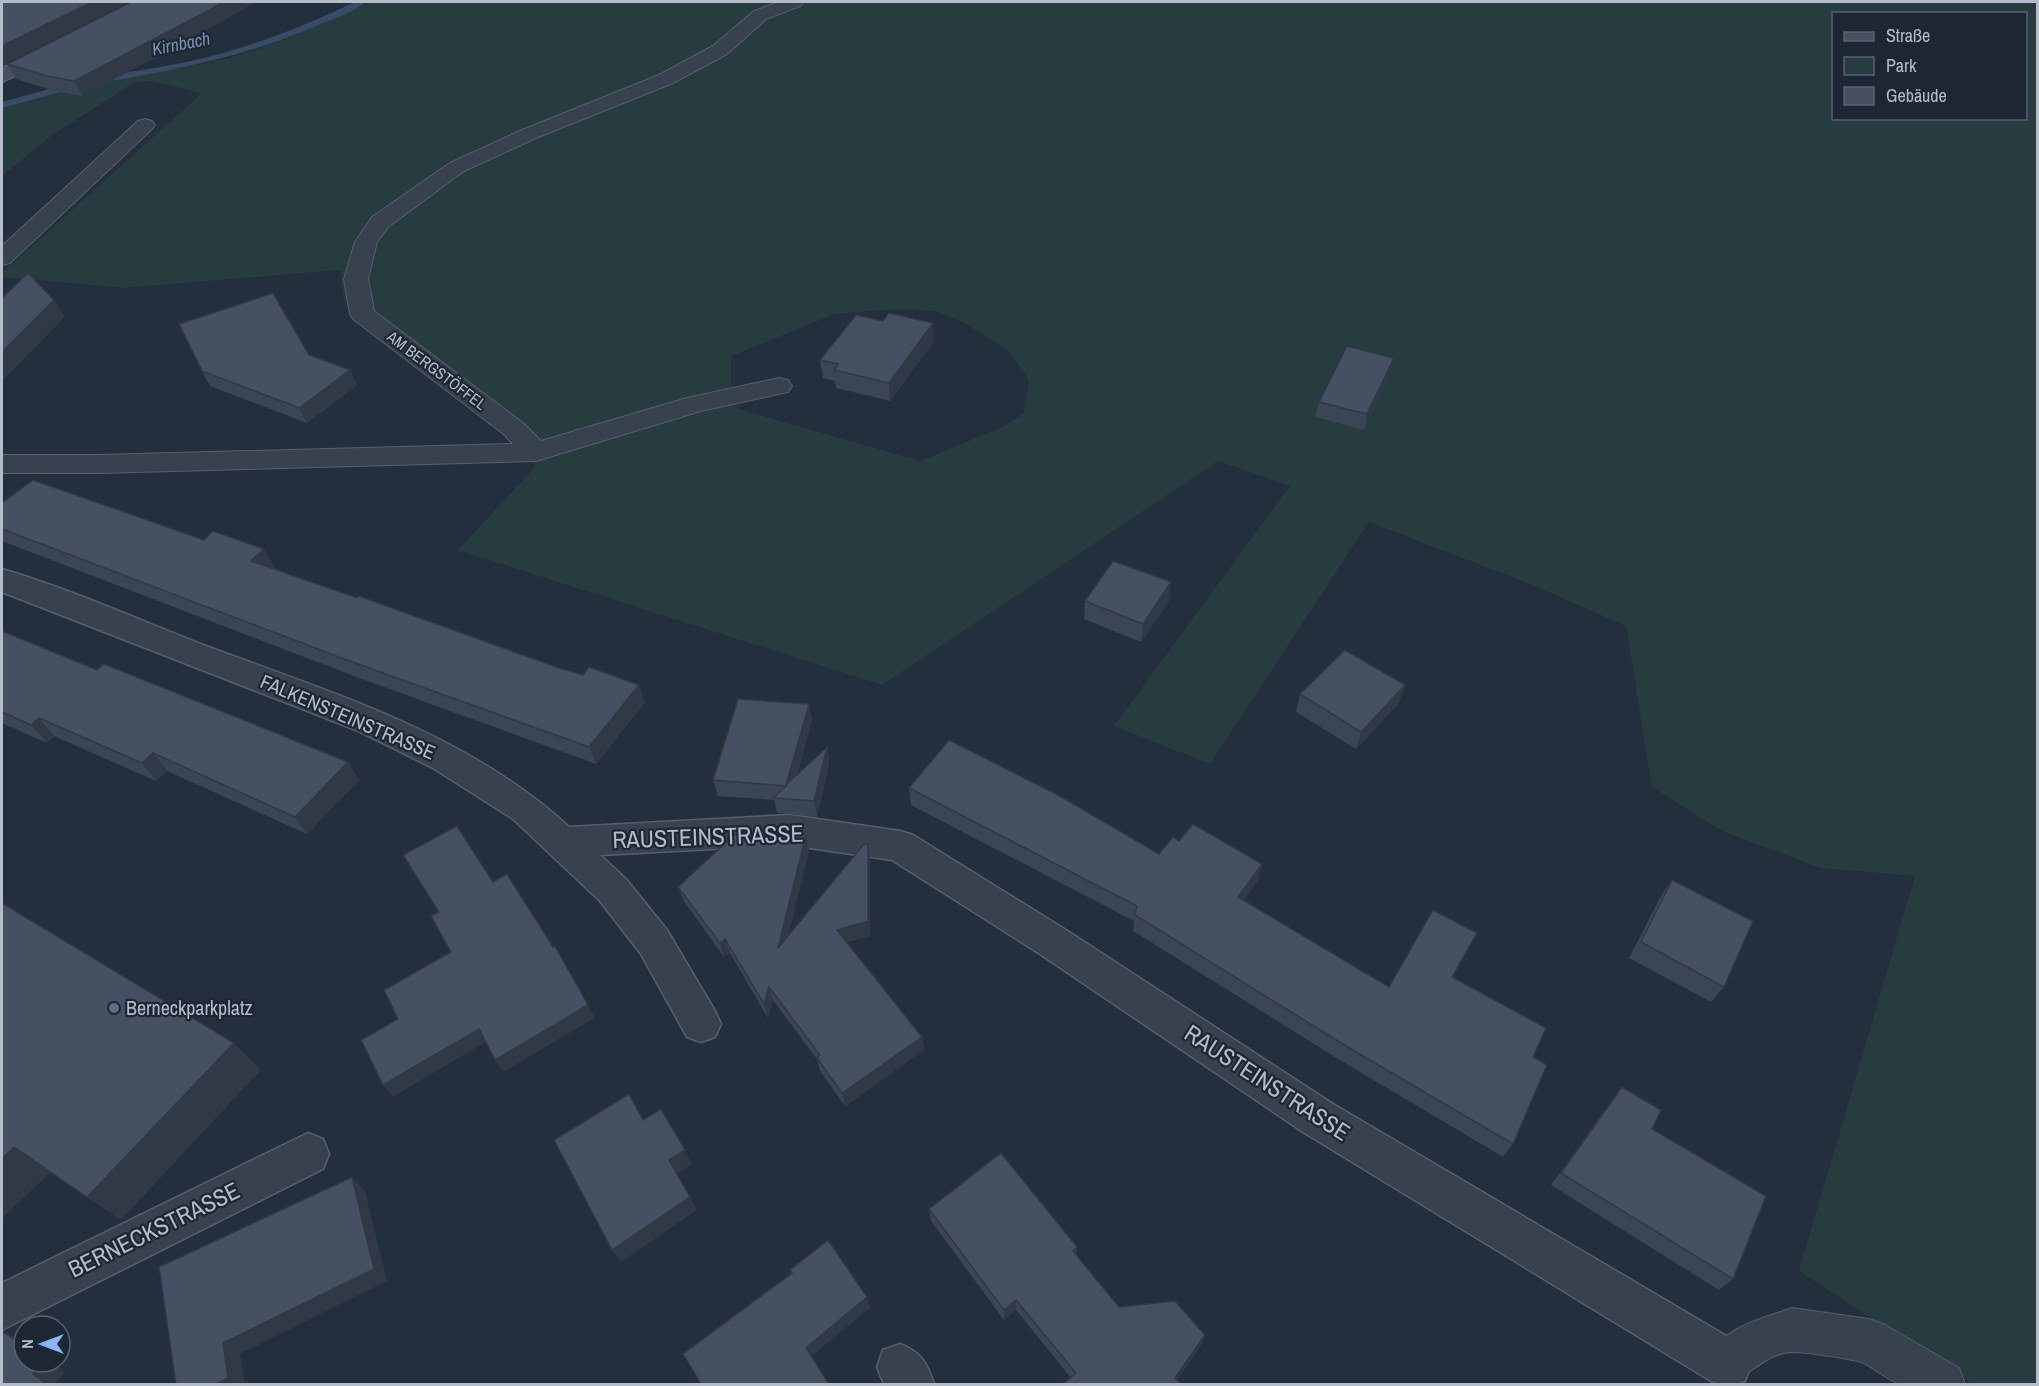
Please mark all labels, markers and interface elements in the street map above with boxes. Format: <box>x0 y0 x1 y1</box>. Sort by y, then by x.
legend <box>1832 12 2027 120</box>
text: Straße <box>1886 23 1930 48</box>
water label: Kirnbach <box>150 26 212 61</box>
text: Park <box>1886 53 1917 78</box>
text: Gebäude <box>1886 83 1947 108</box>
street label: AM BERGSTÖFFEL <box>382 325 492 415</box>
street label: FALKENSTEINSTRASSE <box>257 667 440 766</box>
street label: RAUSTEINSTRASSE <box>612 817 804 855</box>
place label: Berneckparkplatz <box>126 994 253 1021</box>
marker: Berneckparkplatz <box>107 1001 121 1015</box>
street label: RAUSTEINSTRASSE <box>1179 1017 1357 1148</box>
street label: BERNECKSTRASSE <box>63 1174 245 1284</box>
north arrow <box>12 1314 72 1374</box>
text: N <box>16 1339 38 1349</box>

